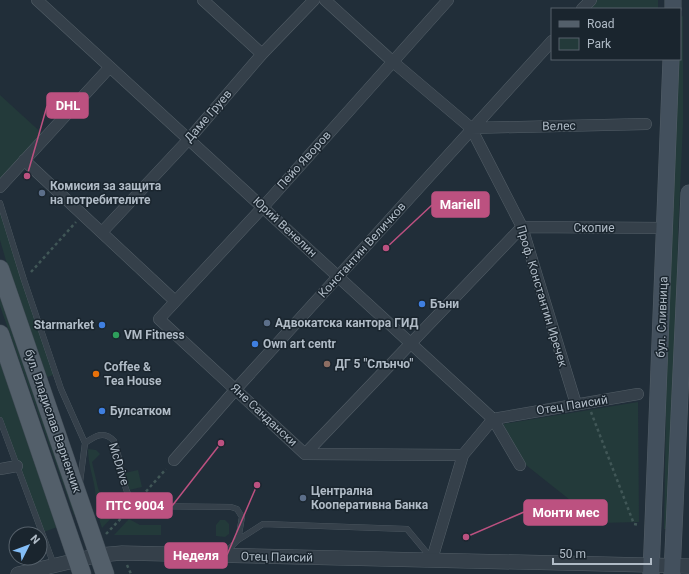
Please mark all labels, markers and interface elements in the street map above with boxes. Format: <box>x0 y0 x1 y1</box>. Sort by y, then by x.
legend <box>551 8 681 60</box>
text: Road <box>587 17 615 31</box>
text: Park <box>587 37 612 51</box>
street label: Даме Груев <box>181 87 235 145</box>
callout: DHL <box>47 93 88 118</box>
text: DHL <box>56 98 80 113</box>
street label: Велес <box>542 119 576 133</box>
street label: Пейо Яворов <box>274 128 334 192</box>
place label: Комисия за защита на потребителите <box>50 179 162 207</box>
marker: Комисия за защита на потребителите <box>37 188 47 198</box>
callout: Mariell <box>432 192 489 217</box>
street label: Юрий Венелин <box>250 194 320 260</box>
text: Mariell <box>440 197 480 212</box>
street label: Константин Величков <box>315 199 409 301</box>
street label: Скопие <box>573 221 615 235</box>
street label: Проф. Константин Иречек <box>514 223 570 369</box>
street label: бул. Сливница <box>654 276 670 358</box>
place label: Бъни <box>430 297 459 311</box>
marker: Бъни <box>417 299 427 309</box>
place label: Адвокатска кантора ГИД <box>275 316 418 330</box>
place label: Starmarket <box>34 318 94 332</box>
marker: Адвокатска кантора ГИД <box>262 318 272 328</box>
marker: Starmarket <box>97 320 107 330</box>
place label: VM Fitness <box>124 328 185 342</box>
marker: VM Fitness <box>111 330 121 340</box>
place label: Own art centr <box>263 337 336 351</box>
marker: Own art centr <box>250 339 260 349</box>
street label: бул. Владислав Варненчик <box>22 347 84 495</box>
place label: ДГ 5 "Слънчо" <box>335 357 413 371</box>
marker: ДГ 5 "Слънчо" <box>322 359 332 369</box>
place label: Coffee & Tea House <box>104 360 162 388</box>
marker: Coffee & Tea House <box>91 369 101 379</box>
street label: Яне Сандански <box>228 381 300 449</box>
street label: Отец Паисий <box>535 392 609 418</box>
place label: Булсатком <box>110 404 171 418</box>
marker: Булсатком <box>97 406 107 416</box>
street label: McDrive <box>106 441 132 487</box>
place label: Централна Кооперативна Банка <box>311 484 429 512</box>
callout: ПТС 9004 <box>97 493 172 518</box>
marker: Централна Кооперативна Банка <box>298 493 308 503</box>
text: ПТС 9004 <box>106 498 165 513</box>
callout: Монти мес <box>524 500 607 525</box>
text: Монти мес <box>533 505 600 520</box>
north arrow <box>8 526 48 566</box>
text: N <box>28 532 43 547</box>
scale bar <box>553 540 651 566</box>
callout: Неделя <box>165 543 227 568</box>
text: 50 m <box>559 547 586 561</box>
text: Неделя <box>173 548 219 563</box>
street label: Отец Паисий <box>241 549 313 565</box>

